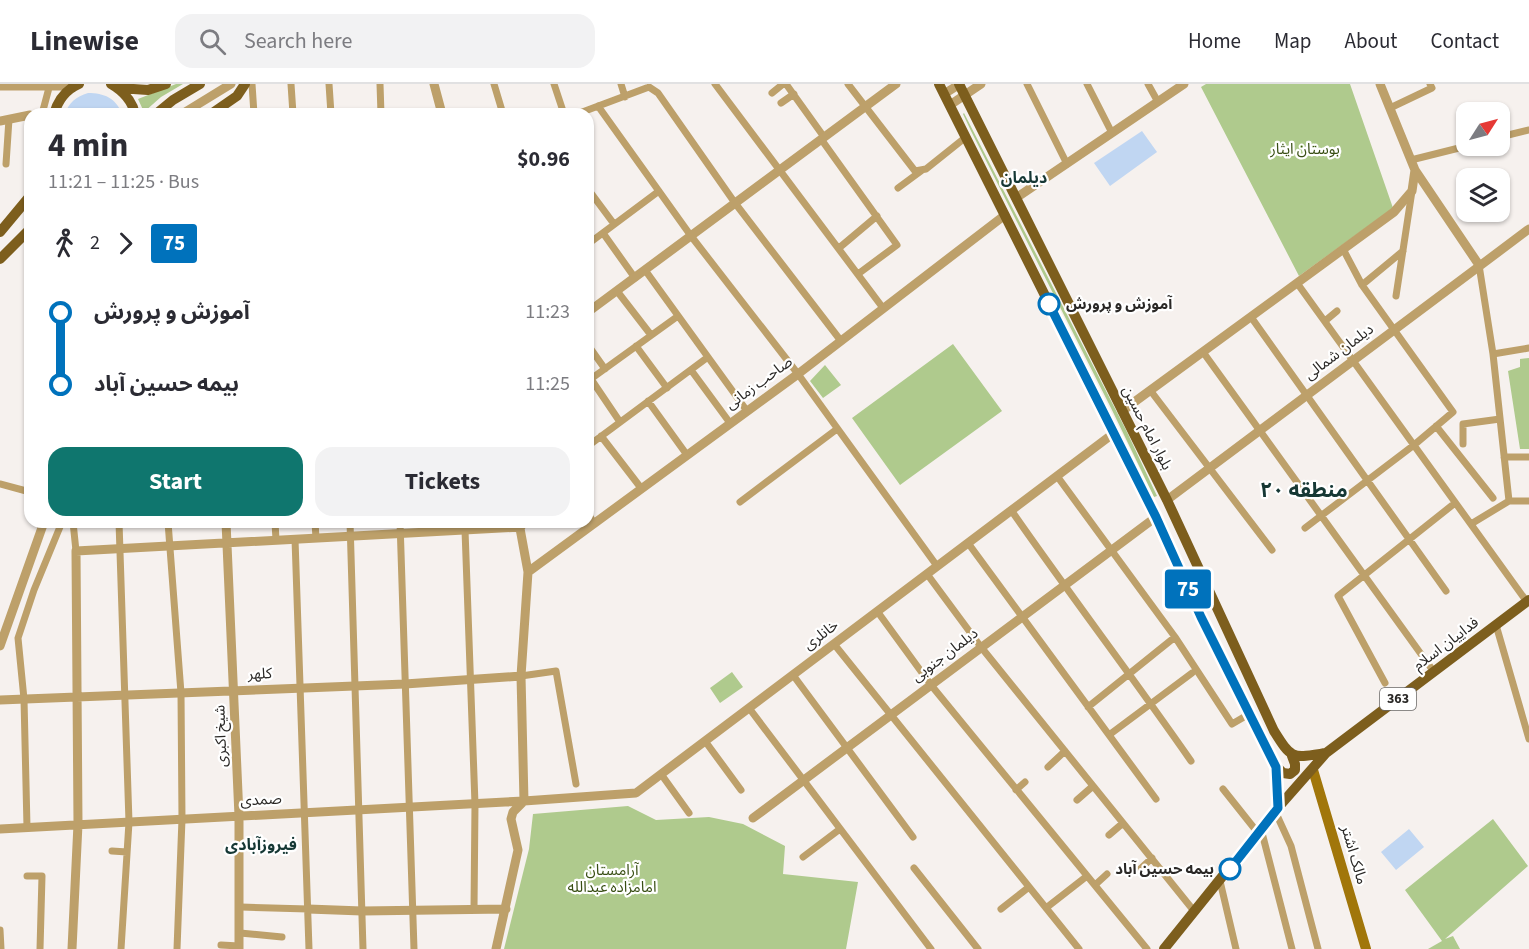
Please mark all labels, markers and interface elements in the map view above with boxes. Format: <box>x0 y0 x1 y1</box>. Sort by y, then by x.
search box <box>175 14 595 68</box>
text: Linewise <box>30 21 139 61</box>
icon: search <box>196 25 229 58</box>
text: Search here <box>244 25 352 57</box>
text: Home <box>1188 26 1241 56</box>
text: Map <box>1274 26 1312 56</box>
text: About <box>1345 26 1397 56</box>
text: Contact <box>1430 26 1499 56</box>
north arrow <box>1456 102 1510 156</box>
map controls <box>1456 102 1510 222</box>
text: 4 min <box>48 122 128 169</box>
park label: بوستان ایثار <box>1269 139 1340 160</box>
text: $0.96 <box>517 143 570 175</box>
district label: دیلمان <box>1001 167 1047 189</box>
text: 11:21 – 11:25 · Bus <box>48 168 199 196</box>
button: layers <box>1456 168 1510 222</box>
icon: walk <box>48 227 81 260</box>
icon: forward <box>109 227 142 260</box>
text: 75 <box>163 228 185 258</box>
text: 2 <box>90 229 100 257</box>
marker: آموزش و پرورش <box>1038 293 1060 315</box>
place label: آموزش و پرورش <box>1066 294 1173 315</box>
text: آموزش و پرورش <box>94 296 250 328</box>
text: 11:23 <box>525 298 570 326</box>
street label: دیلمان شمالی <box>1300 319 1378 385</box>
street label: صاحب زمانی <box>721 351 797 415</box>
text: بیمه حسین آباد <box>94 368 239 400</box>
text: 11:25 <box>525 370 570 398</box>
street label: بلوار امام حسین <box>1117 382 1177 474</box>
button: Start <box>48 447 303 516</box>
button: Tickets <box>315 447 570 516</box>
district label: منطقه ۲۰ <box>1260 475 1348 505</box>
line badge: 75 <box>1161 570 1215 608</box>
text: 75 <box>1177 574 1199 604</box>
street label: فداییان اسلام <box>1409 612 1484 676</box>
street label: خانلری <box>799 615 843 655</box>
street label: دیلمان جنوبی <box>907 623 983 687</box>
street label: کلهر <box>247 663 273 685</box>
road number: 363 <box>1380 688 1416 710</box>
street label: شیخ اکبری <box>209 704 234 768</box>
street label: صمدی <box>240 788 282 812</box>
street label: مالک اشتر <box>1335 822 1372 887</box>
district label: فیروزآبادی <box>225 834 297 856</box>
marker: بیمه حسین آباد <box>1219 858 1241 880</box>
place label: بیمه حسین آباد <box>1115 859 1214 880</box>
park label: آرامستان امامزاده عبدالله <box>568 860 656 898</box>

